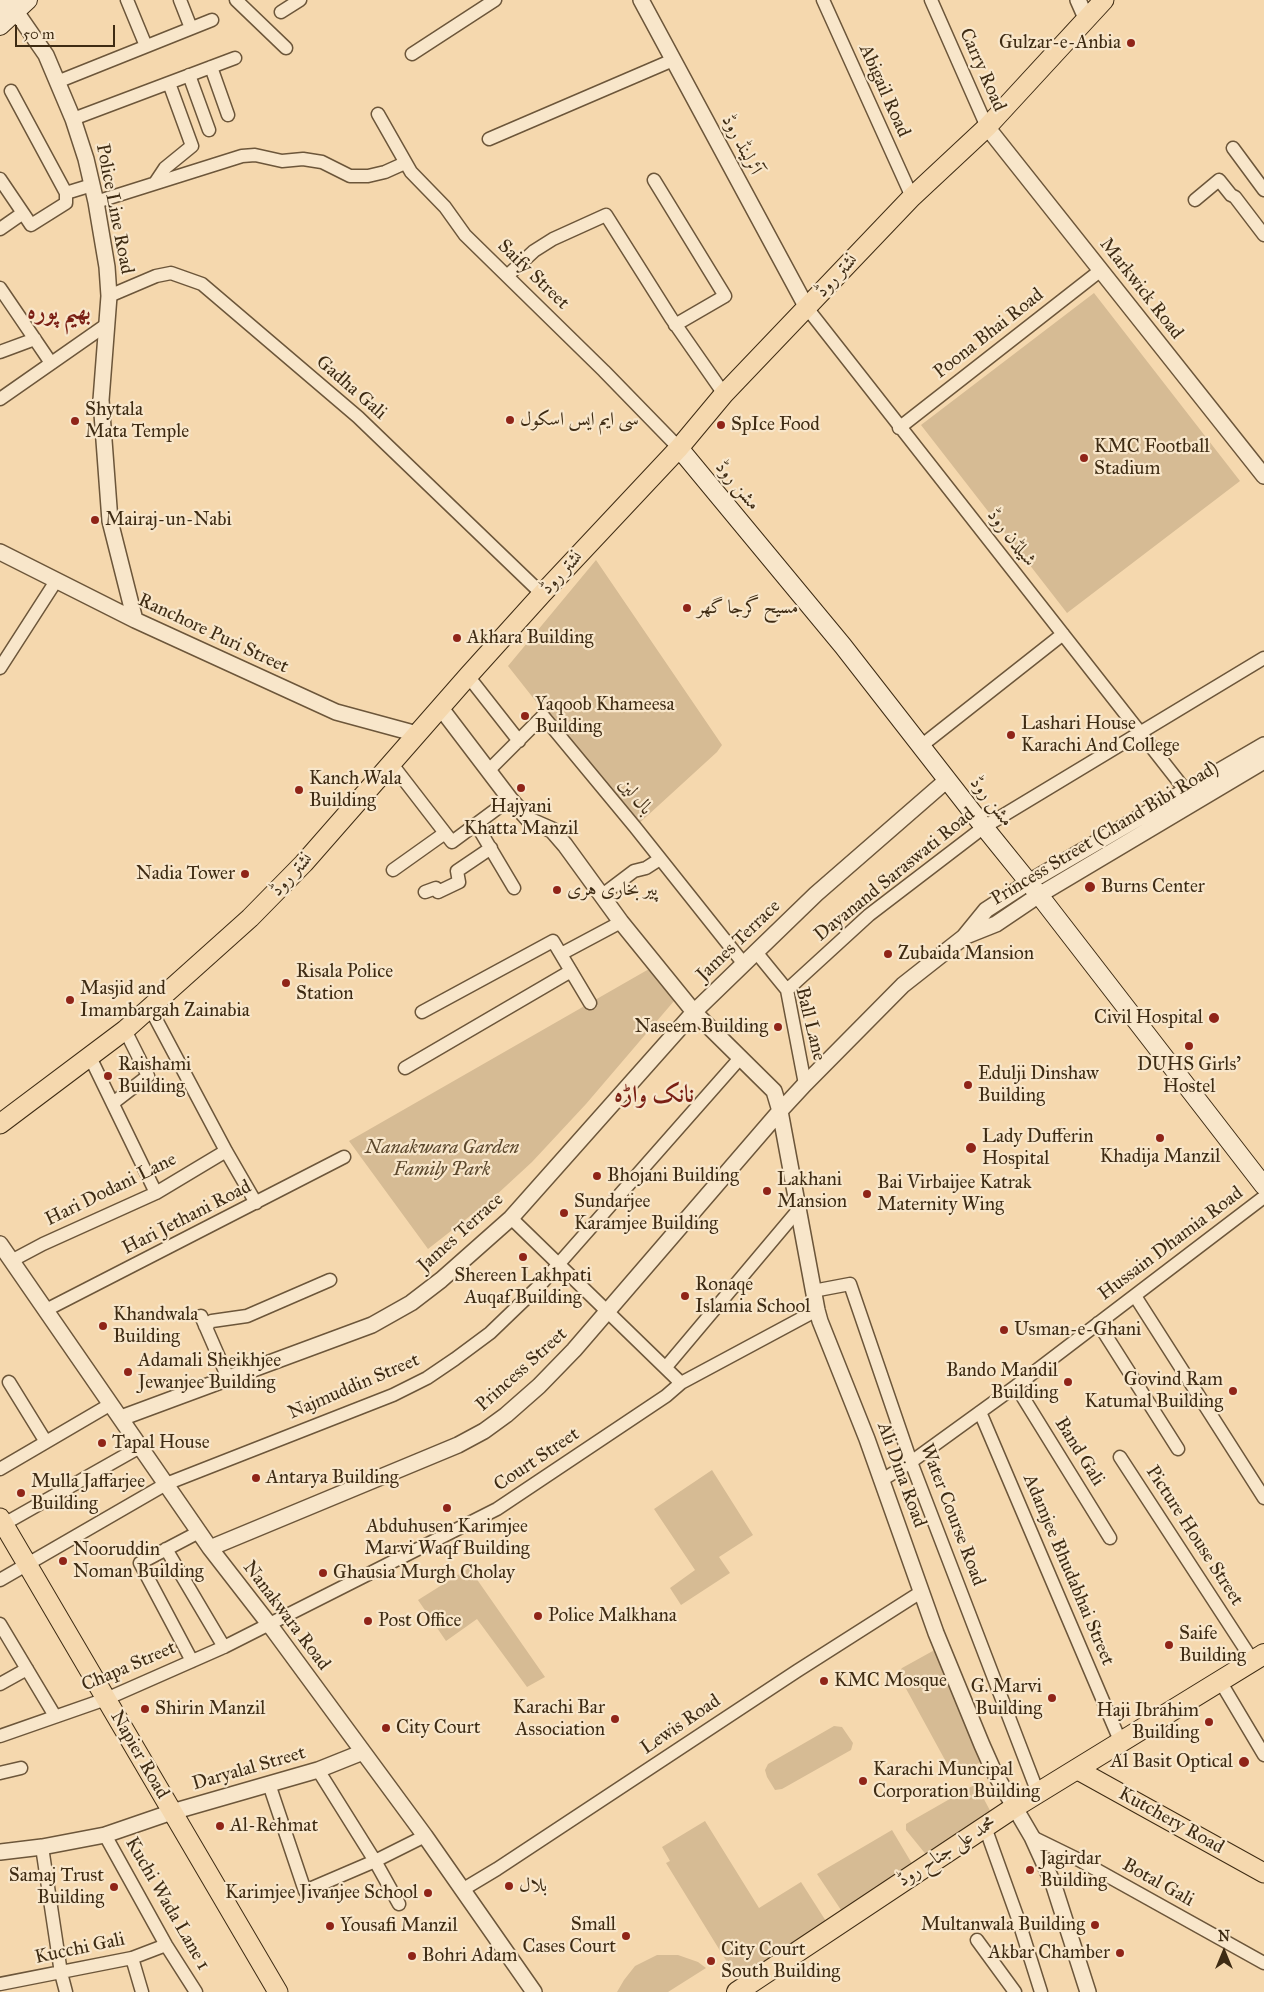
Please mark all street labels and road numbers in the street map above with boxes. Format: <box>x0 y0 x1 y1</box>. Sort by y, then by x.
street label: Carry Road <box>954 25 1010 115</box>
street label: Abigail Road <box>853 41 915 141</box>
street label: آئرلینڈ روڈ <box>716 111 766 179</box>
street label: Police Line Road <box>90 142 138 276</box>
street label: Markwick Road <box>1094 234 1188 344</box>
street label: Saify Street <box>492 235 574 315</box>
street label: نشتر روڈ <box>811 249 863 303</box>
street label: Poona Bhai Road <box>929 284 1049 384</box>
street label: Gadha Gali <box>311 351 391 425</box>
street label: مشن روڈ <box>710 457 764 515</box>
street label: شیلڈن روڈ <box>981 505 1041 571</box>
street label: نشتر روڈ <box>536 546 588 600</box>
street label: Ranchore Puri Street <box>134 589 292 679</box>
street label: Princess Street (Chand Bibi Road) <box>987 757 1223 911</box>
street label: مشن روڈ <box>964 772 1018 832</box>
street label: بال لین <box>613 774 657 820</box>
street label: Dayanand Saraswati Road <box>810 803 980 947</box>
street label: نشتر روڈ <box>266 848 318 902</box>
street label: James Terrace <box>692 895 786 987</box>
street label: Ball Lane <box>790 985 830 1063</box>
street label: Hari Dodani Lane <box>42 1148 180 1232</box>
street label: Hari Jethani Road <box>119 1176 255 1260</box>
street label: Hussain Dhamia Road <box>1094 1182 1248 1306</box>
street label: James Terrace <box>413 1189 509 1277</box>
street label: Princess Street <box>472 1323 572 1417</box>
street label: Najmuddin Street <box>285 1349 423 1425</box>
street label: Band Gali <box>1049 1413 1109 1491</box>
street label: Ali Dina Road <box>871 1419 931 1531</box>
street label: Court Street <box>490 1423 584 1497</box>
street label: Water Course Road <box>914 1441 990 1589</box>
street label: Picture House Street <box>1140 1462 1248 1610</box>
street label: Adamjee Bhudabhai Street <box>1017 1471 1119 1669</box>
street label: Nanakwara Road <box>237 1557 335 1675</box>
street label: Chapa Street <box>78 1637 180 1697</box>
street label: Lewis Road <box>637 1690 725 1760</box>
street label: Napier Road <box>105 1707 173 1803</box>
street label: Daryalal Street <box>190 1742 308 1796</box>
street label: Kutchery Road <box>1114 1783 1228 1859</box>
street label: محمد علی جناح روڈ <box>893 1812 1001 1892</box>
street label: Kuchi Wada Lane 1 <box>120 1833 214 1975</box>
street label: Botal Gali <box>1118 1854 1198 1912</box>
street label: Kucchi Gali <box>33 1928 127 1970</box>

